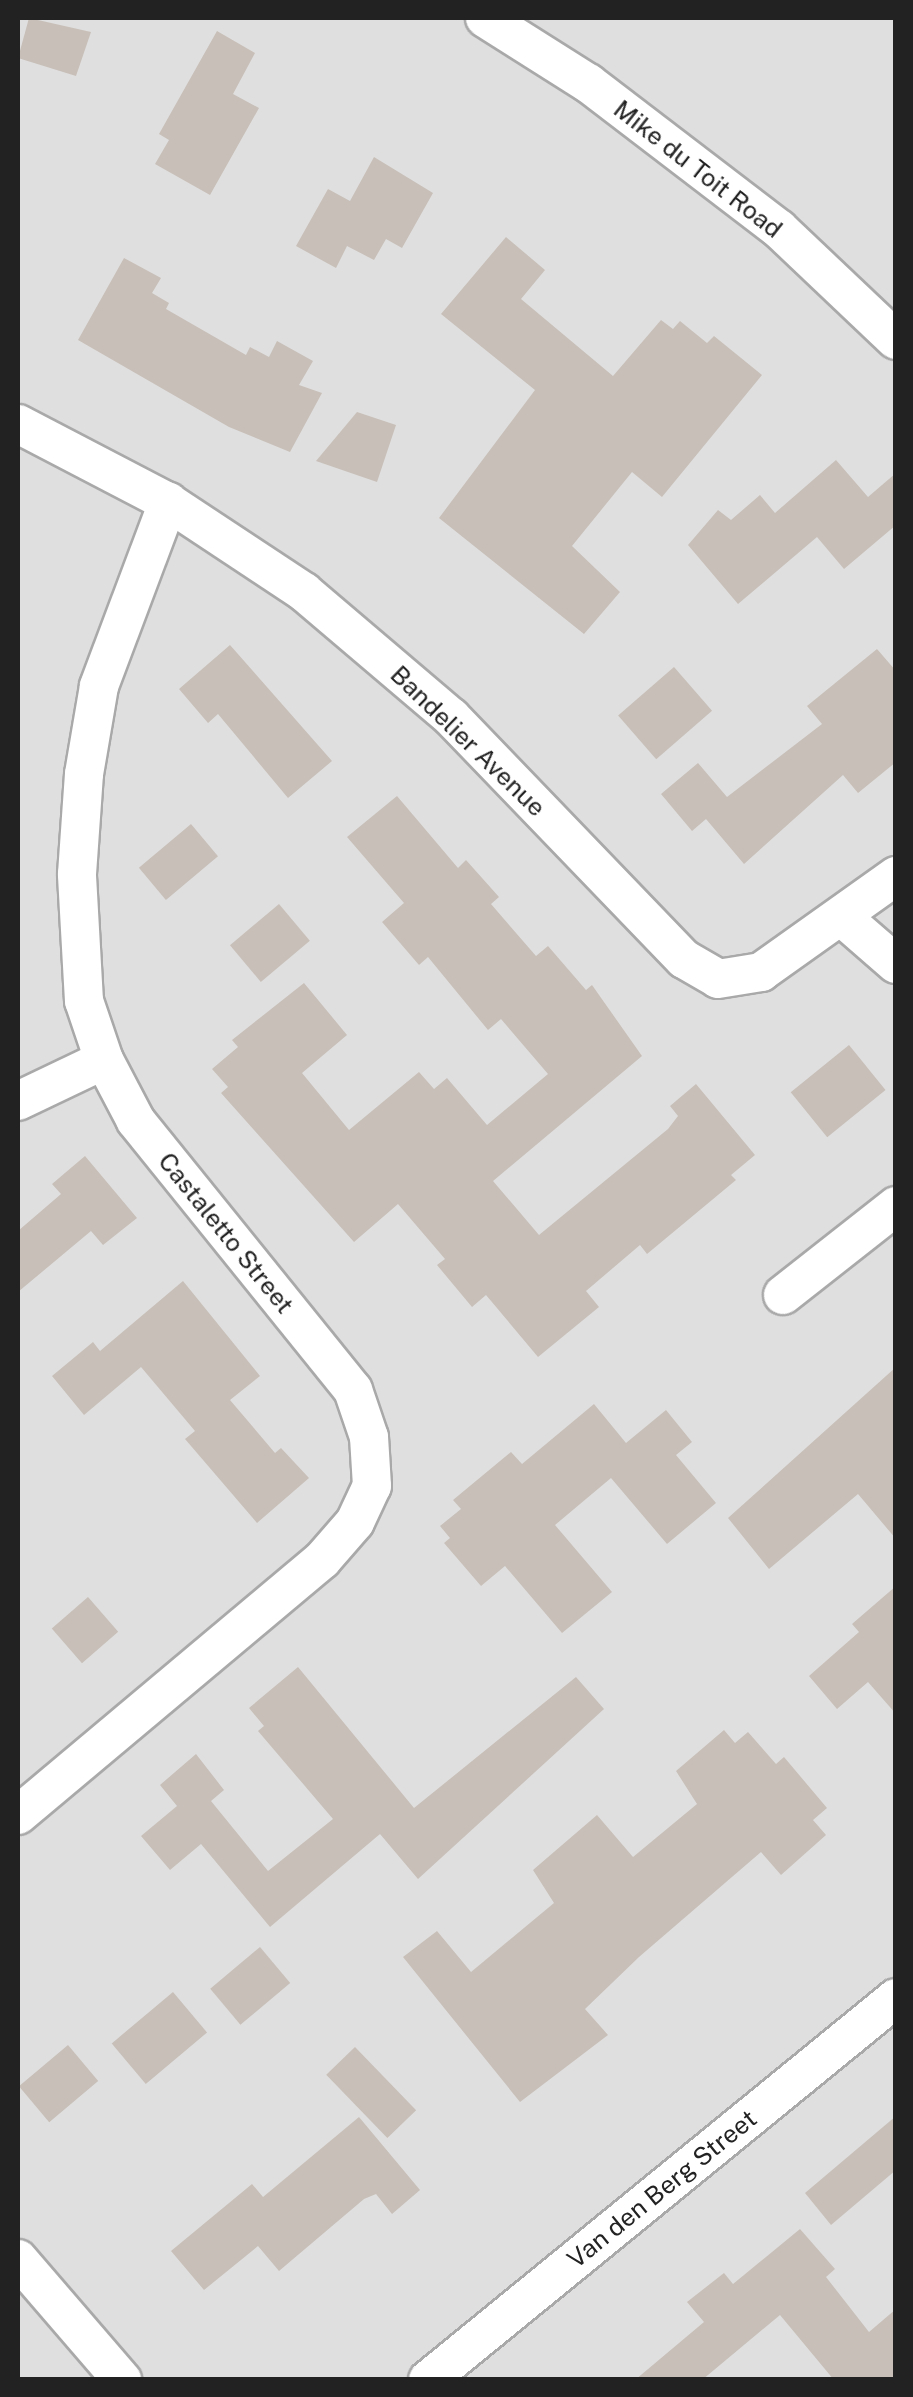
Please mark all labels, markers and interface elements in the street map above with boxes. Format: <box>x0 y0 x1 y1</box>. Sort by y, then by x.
street label: Mike du Toit Road <box>608 94 788 244</box>
street label: Bandelier Avenue <box>384 659 552 823</box>
street label: Castaletto Street <box>152 1147 300 1319</box>
street label: Van den Berg Street <box>561 2104 763 2274</box>

